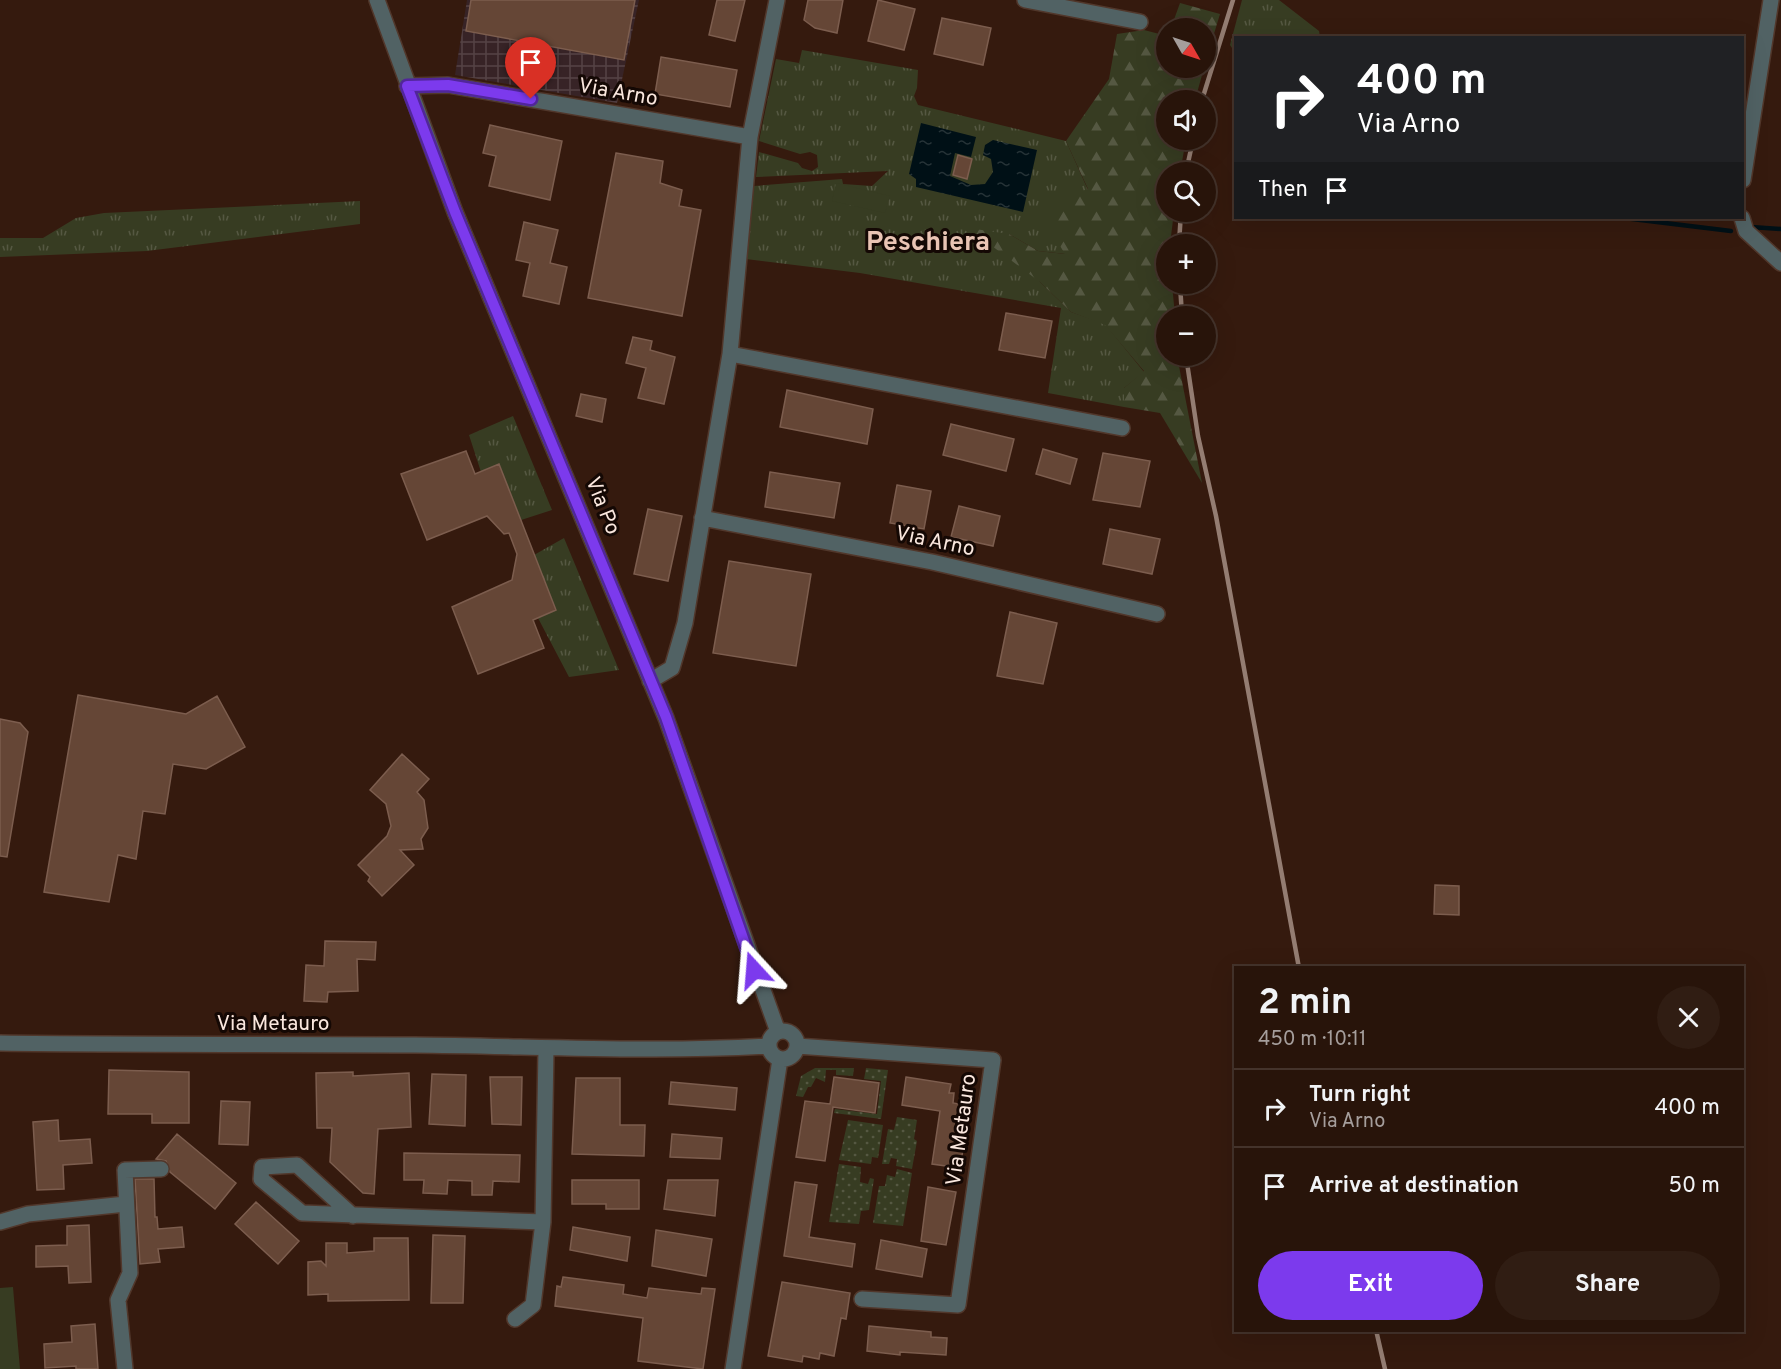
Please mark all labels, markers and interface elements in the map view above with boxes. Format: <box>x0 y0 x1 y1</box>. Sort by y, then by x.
north arrow <box>1156 18 1216 78</box>
map controls <box>1156 18 1216 366</box>
pin <box>505 37 556 99</box>
icon: arrive <box>514 46 547 79</box>
text: 400 m <box>1357 56 1487 109</box>
icon: right <box>1258 60 1336 138</box>
street label: Via Arno <box>576 73 660 113</box>
button: sound <box>1156 90 1216 150</box>
text: Via Arno <box>1357 108 1460 142</box>
button: search <box>1156 162 1216 222</box>
icon: arrive <box>1320 174 1353 207</box>
text: Then <box>1258 177 1308 204</box>
district label: Peschiera <box>866 226 990 260</box>
button: + <box>1156 234 1216 294</box>
button: − <box>1156 306 1216 366</box>
street label: Via Po <box>578 473 626 539</box>
street label: Via Arno <box>893 520 977 564</box>
position arrow <box>722 938 786 1002</box>
text: 2 min <box>1258 981 1352 1027</box>
button: close <box>1657 986 1720 1049</box>
street label: Via Metauro <box>216 1011 330 1038</box>
text: 450 m · 10:11 <box>1258 1027 1366 1053</box>
street label: Via Metauro <box>941 1072 983 1188</box>
text: Turn right <box>1309 1082 1411 1109</box>
icon: right <box>1258 1092 1291 1125</box>
text: 400 m <box>1654 1095 1720 1122</box>
text: Via Arno <box>1309 1109 1386 1135</box>
icon: arrive <box>1258 1170 1291 1203</box>
text: Arrive at destination <box>1309 1173 1519 1200</box>
text: 50 m <box>1668 1173 1720 1200</box>
button: Exit <box>1258 1251 1483 1320</box>
button: Share <box>1495 1251 1720 1320</box>

